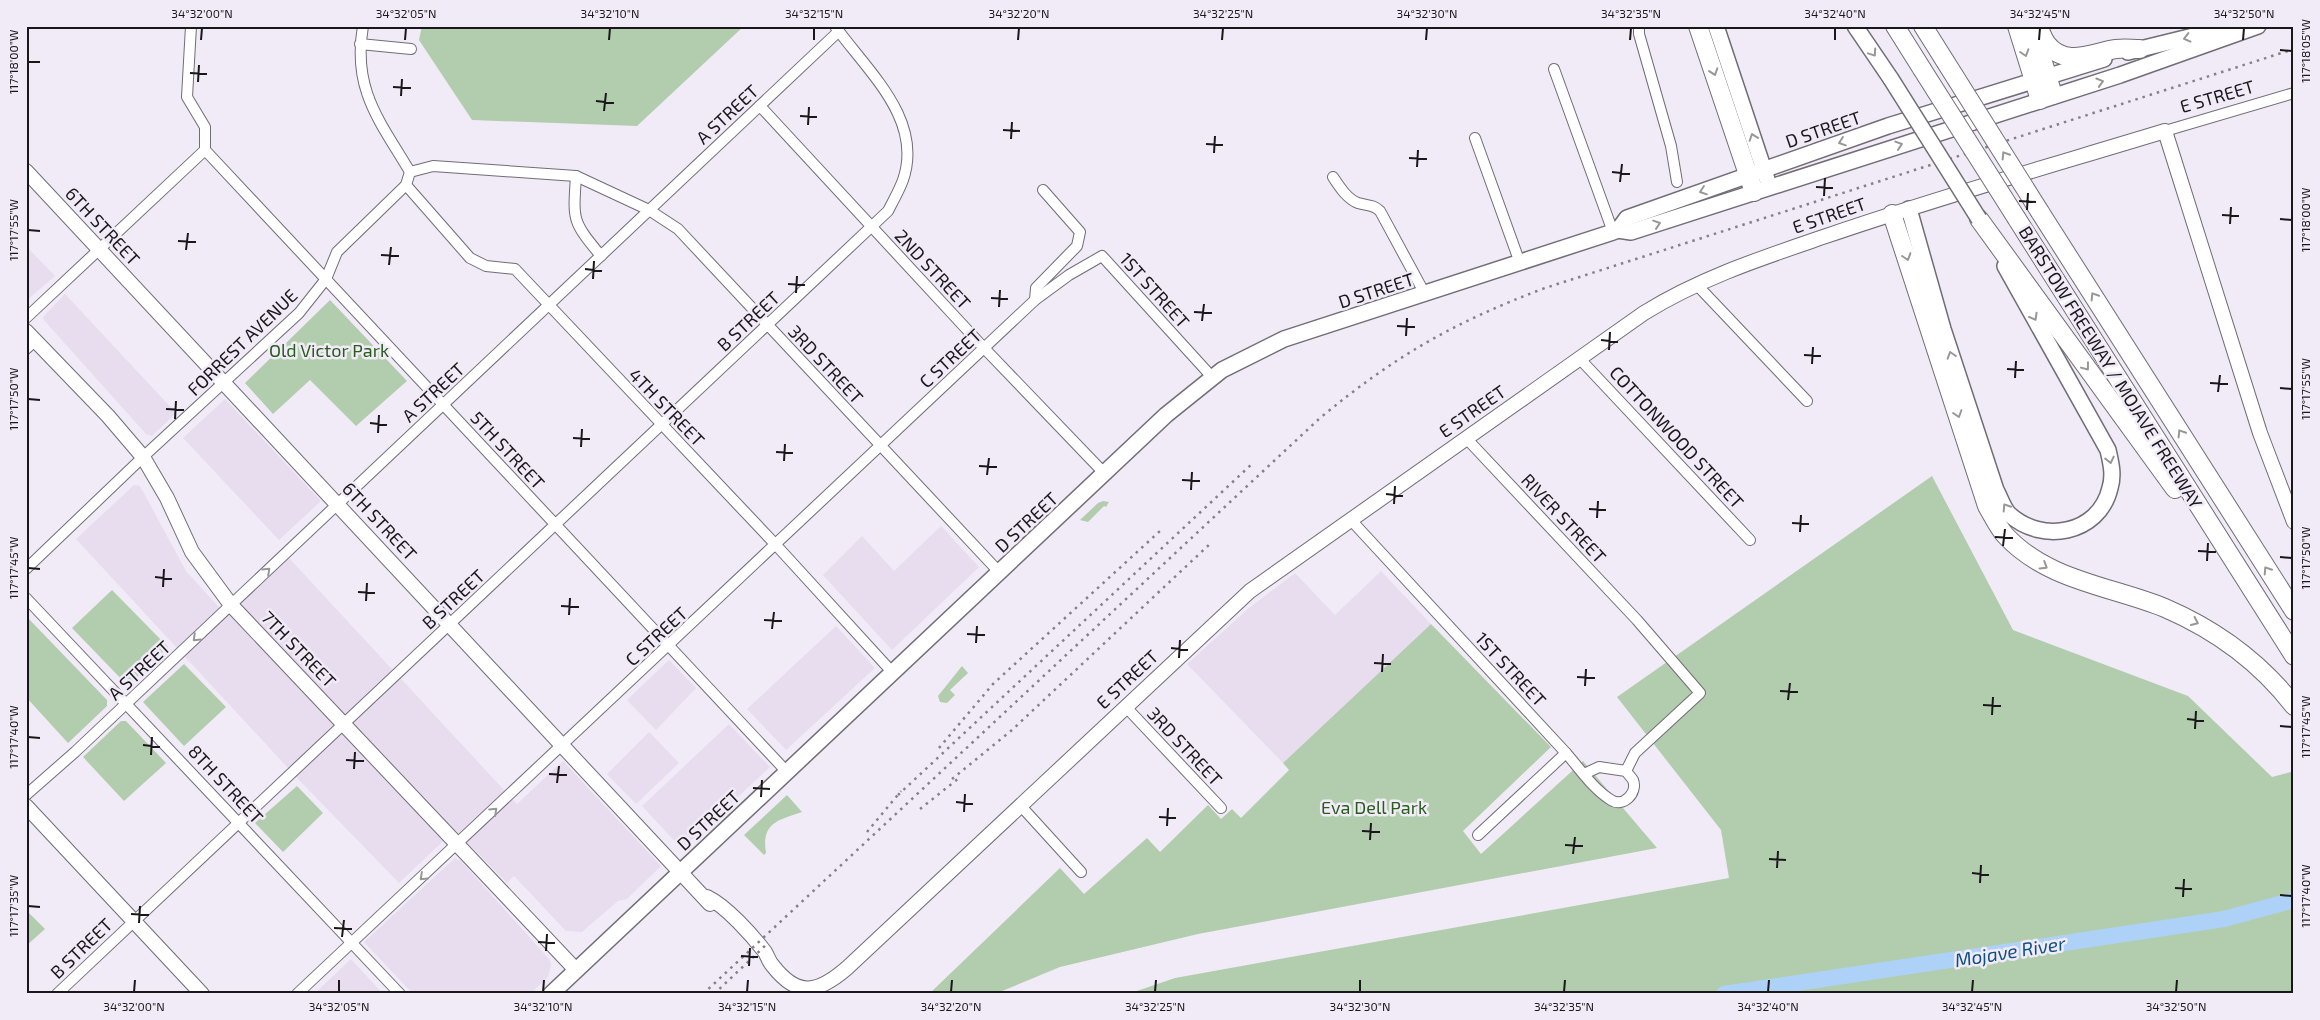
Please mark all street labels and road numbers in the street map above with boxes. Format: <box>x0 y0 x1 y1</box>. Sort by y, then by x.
street label: E STREET <box>2177 75 2257 117</box>
street label: A STREET <box>691 79 763 148</box>
street label: D STREET <box>1782 106 1864 152</box>
street label: 6TH STREET <box>61 182 145 270</box>
street label: E STREET <box>1789 192 1869 238</box>
street label: BARSTOW FREEWAY / MOJAVE FREEWAY <box>2015 222 2208 513</box>
street label: 2ND STREET <box>890 225 976 314</box>
street label: 1ST STREET <box>1116 248 1195 333</box>
street label: D STREET <box>1335 267 1417 313</box>
street label: FORREST AVENUE <box>183 284 301 400</box>
street label: B STREET <box>712 286 784 355</box>
street label: 3RD STREET <box>784 320 868 408</box>
street label: C STREET <box>914 323 986 392</box>
street label: A STREET <box>397 357 469 426</box>
street label: COTTONWOOD STREET <box>1605 361 1749 513</box>
street label: 4TH STREET <box>624 364 710 451</box>
street label: E STREET <box>1434 380 1510 442</box>
street label: 5TH STREET <box>466 406 550 494</box>
street label: RIVER STREET <box>1517 469 1611 568</box>
street label: 6TH STREET <box>338 477 422 565</box>
street label: D STREET <box>990 487 1063 557</box>
street label: B STREET <box>417 564 489 633</box>
street label: C STREET <box>620 601 692 670</box>
street label: 7TH STREET <box>257 606 341 692</box>
street label: 1ST STREET <box>1471 627 1551 711</box>
street label: A STREET <box>103 635 175 704</box>
street label: E STREET <box>1092 645 1163 713</box>
street label: 3RD STREET <box>1143 702 1227 790</box>
street label: 8TH STREET <box>184 740 268 828</box>
street label: D STREET <box>672 785 745 855</box>
street label: B STREET <box>45 913 117 983</box>

